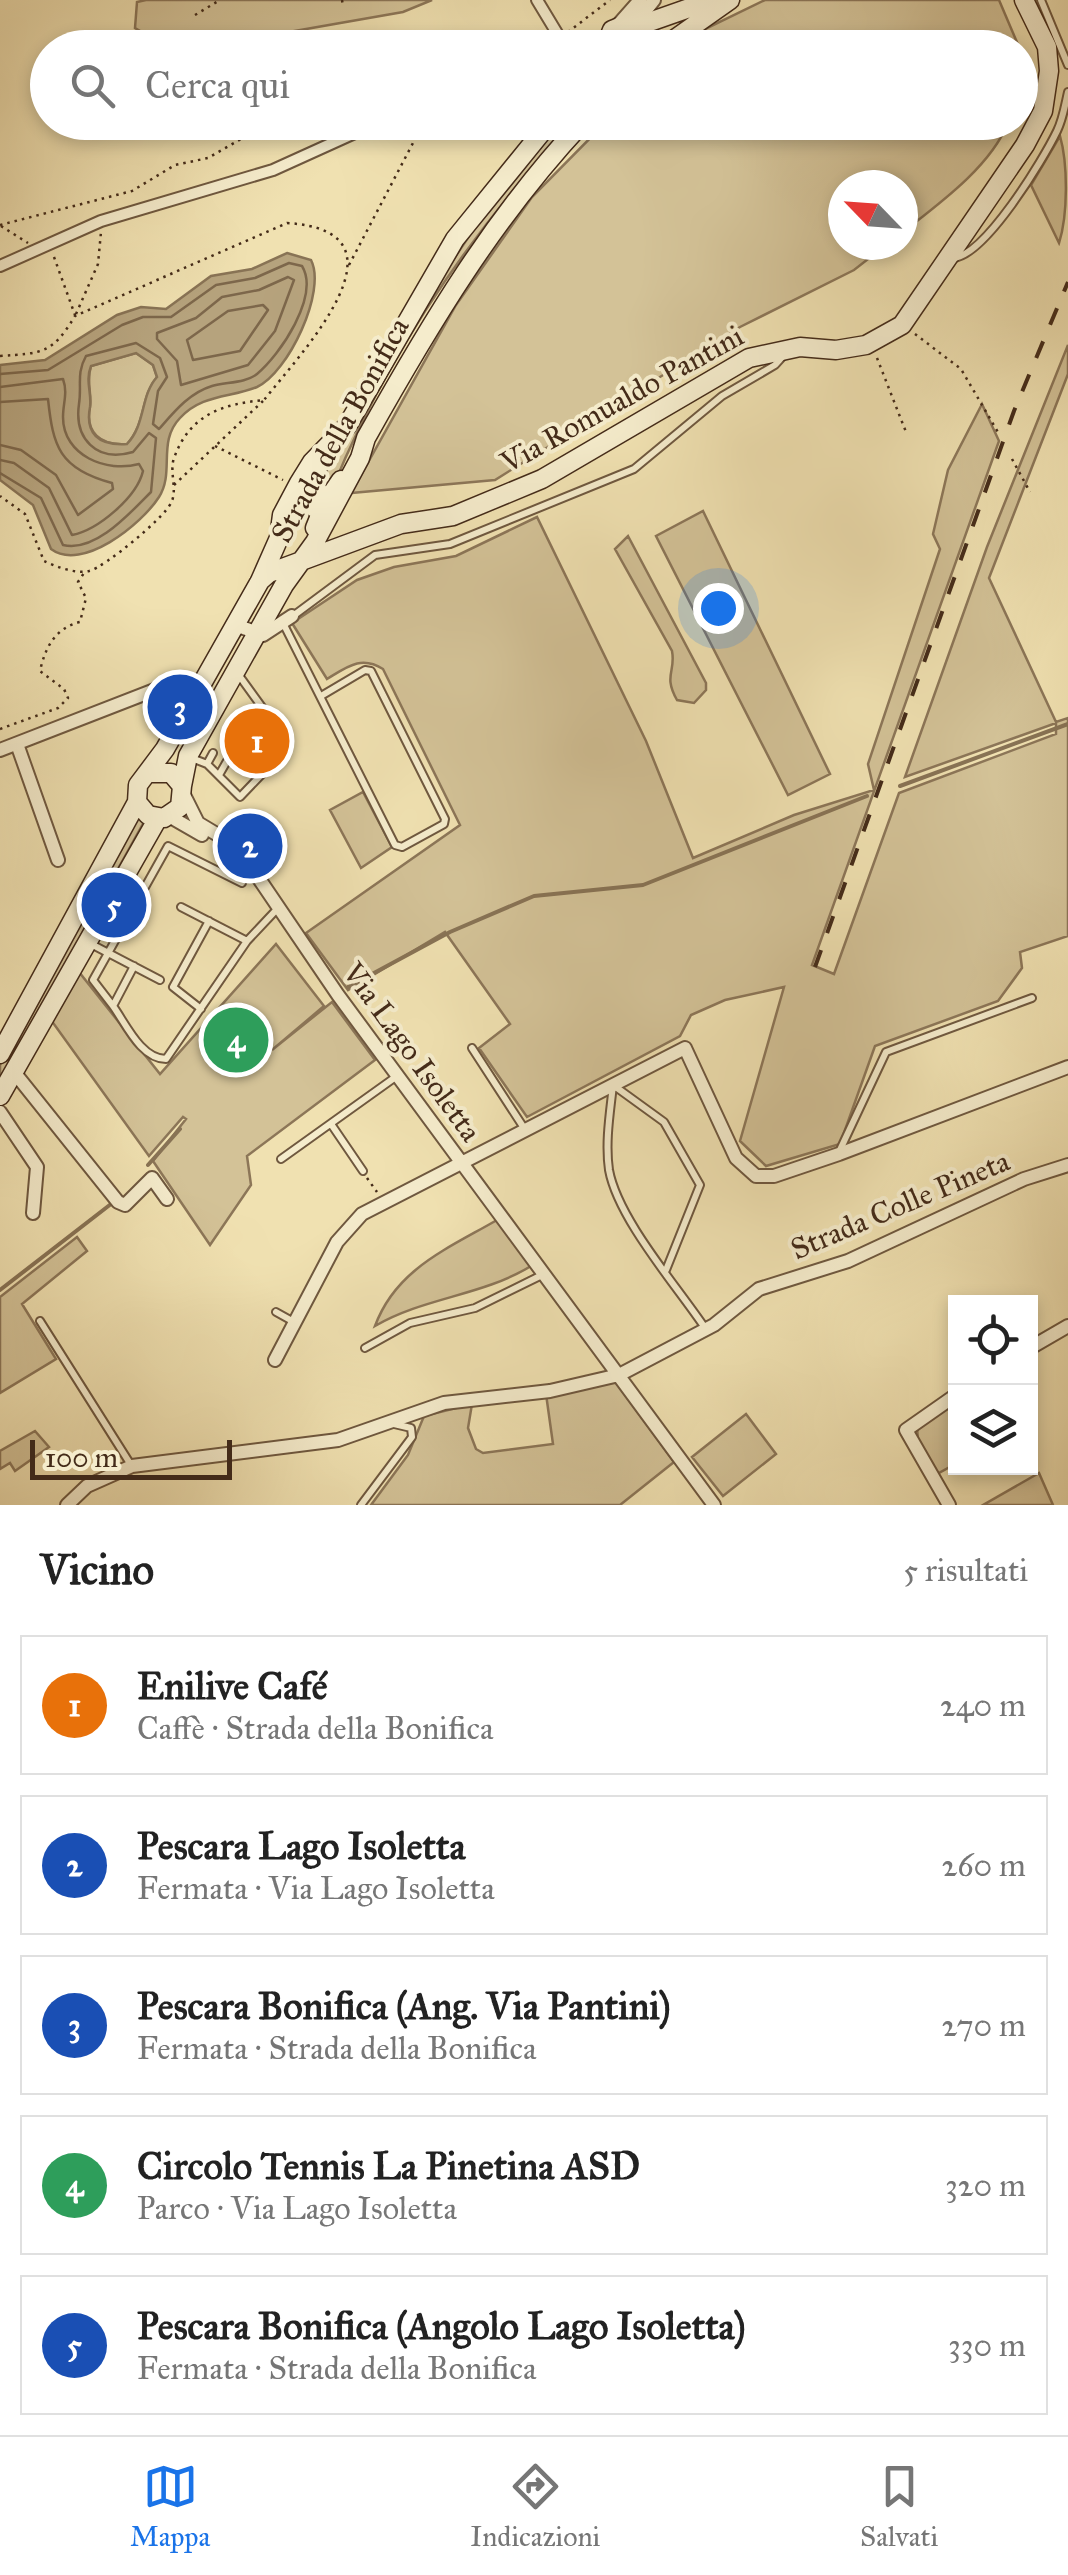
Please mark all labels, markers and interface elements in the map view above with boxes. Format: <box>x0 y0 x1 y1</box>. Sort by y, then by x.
search box <box>30 30 1038 140</box>
icon: search <box>65 58 120 113</box>
text: Cerca qui <box>145 62 290 108</box>
north arrow <box>828 170 918 260</box>
street label: Strada della Bonifica <box>263 311 417 549</box>
street label: Via Romualdo Pantini <box>494 317 750 481</box>
your location <box>693 583 744 634</box>
pin: 3 <box>148 670 212 744</box>
pin: 1 <box>224 704 290 778</box>
pin: 2 <box>218 808 282 884</box>
pin: 5 <box>82 868 146 942</box>
street label: Via Lago Isoletta <box>335 955 489 1149</box>
pin: 4 <box>204 1002 268 1078</box>
street label: Strada Colle Pineta <box>785 1143 1015 1267</box>
map controls <box>948 1295 1038 1475</box>
button: locate <box>948 1295 1038 1385</box>
button: layers <box>948 1385 1038 1475</box>
scale bar <box>30 1435 232 1480</box>
text: 100 m <box>45 1440 118 1475</box>
text: Vicino <box>40 1544 154 1596</box>
text: 5 risultati <box>903 1551 1028 1590</box>
text: Enilive Café <box>137 1663 328 1709</box>
text: 1 <box>68 1686 81 1725</box>
text: 240 m <box>940 1686 1026 1725</box>
text: Caffè · Strada della Bonifica <box>137 1709 494 1748</box>
text: Pescara Lago Isoletta <box>137 1823 466 1869</box>
text: 2 <box>67 1846 82 1885</box>
text: 260 m <box>941 1846 1026 1885</box>
text: Fermata · Via Lago Isoletta <box>137 1869 495 1908</box>
text: Pescara Bonifica (Ang. Via Pantini) <box>137 1983 671 2029</box>
text: 3 <box>68 2006 81 2045</box>
text: 270 m <box>942 2006 1026 2045</box>
text: Fermata · Strada della Bonifica <box>137 2029 537 2068</box>
text: Circolo Tennis La Pinetina ASD <box>137 2143 640 2189</box>
text: 4 <box>66 2166 83 2205</box>
text: 320 m <box>945 2166 1026 2205</box>
text: Parco · Via Lago Isoletta <box>137 2189 457 2228</box>
text: Pescara Bonifica (Angolo Lago Isoletta) <box>137 2303 746 2349</box>
text: 5 <box>67 2326 82 2365</box>
text: 330 m <box>948 2326 1026 2365</box>
text: Fermata · Strada della Bonifica <box>137 2349 537 2388</box>
tab: Mappa <box>130 2459 210 2554</box>
tab: Indicazioni <box>470 2459 600 2554</box>
tab: Salvati <box>860 2459 938 2554</box>

